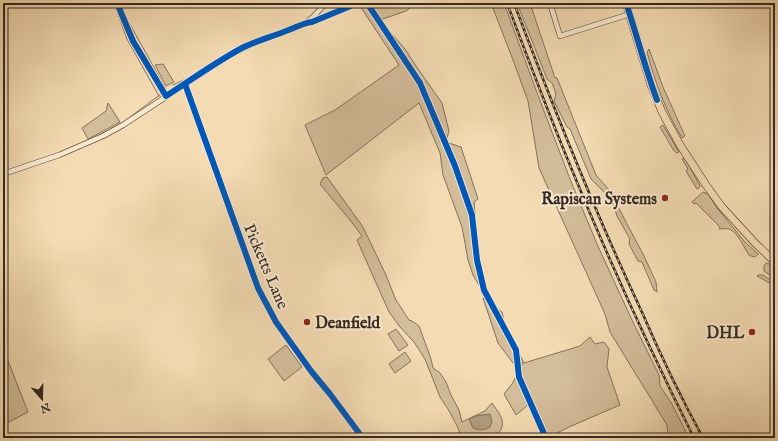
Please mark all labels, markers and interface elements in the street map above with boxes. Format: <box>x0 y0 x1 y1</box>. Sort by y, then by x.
place label: Rapiscan Systems <box>541 190 657 210</box>
marker: Rapiscan Systems <box>660 193 670 203</box>
street label: Picketts Lane <box>238 221 292 312</box>
place label: Deanfield <box>315 314 381 334</box>
marker: Deanfield <box>302 317 312 327</box>
place label: DHL <box>706 324 745 344</box>
marker: DHL <box>747 327 757 337</box>
north arrow <box>22 379 62 419</box>
text: N <box>38 399 53 416</box>

